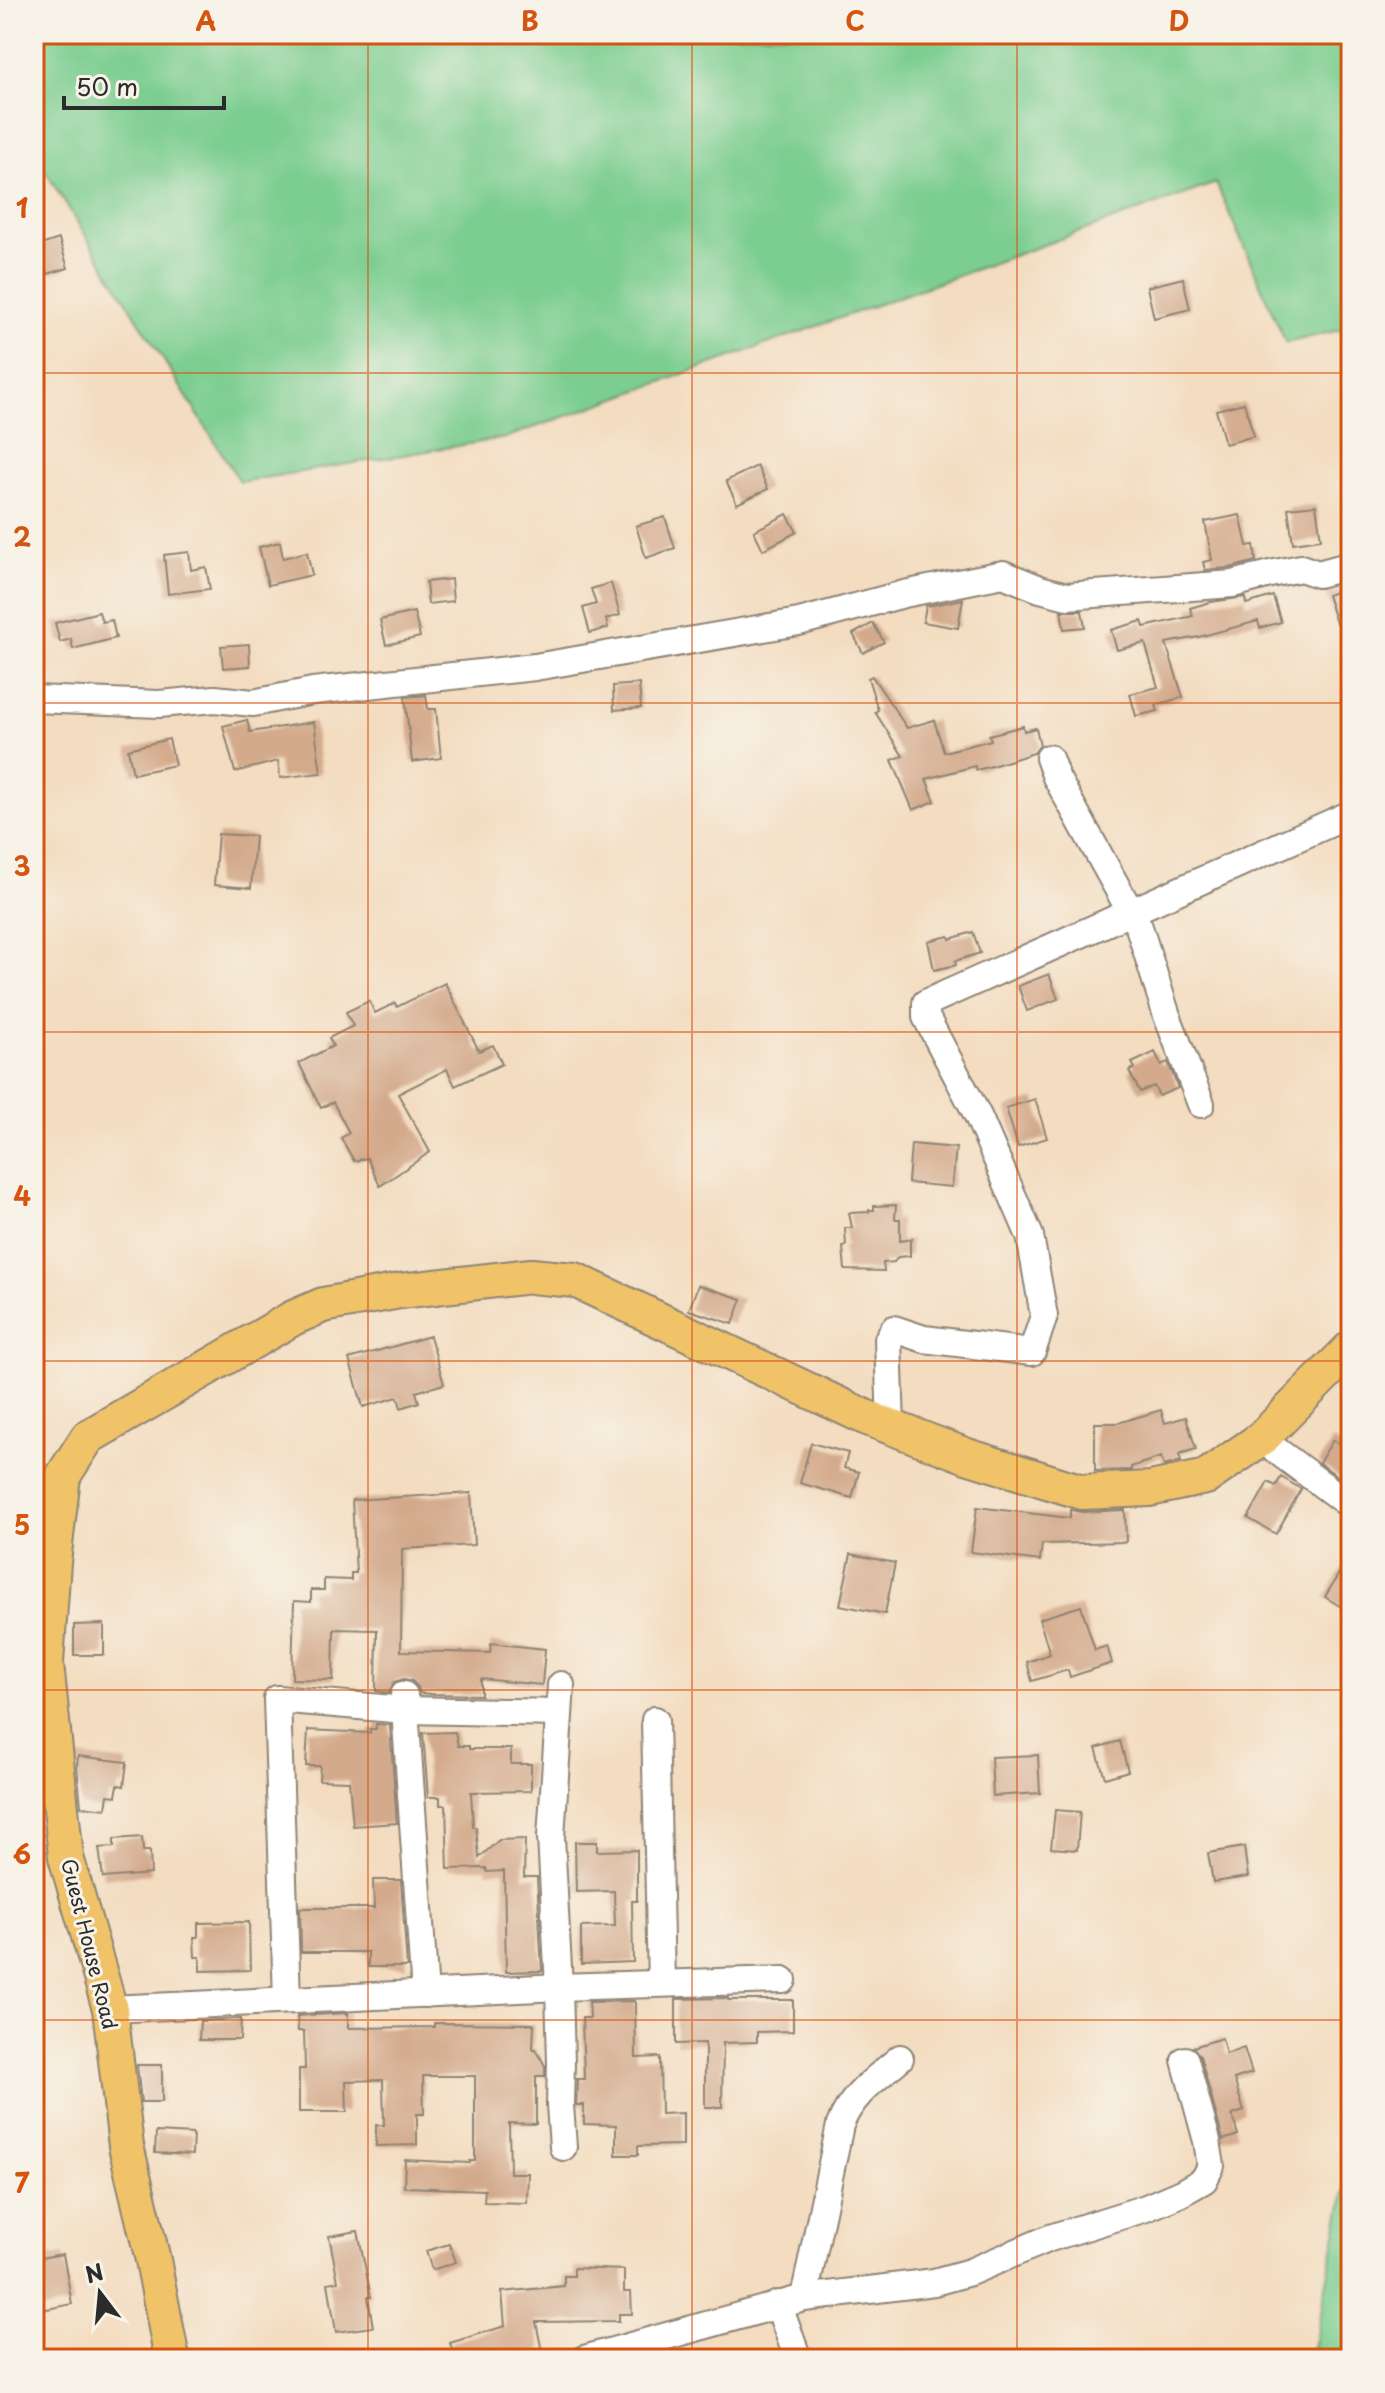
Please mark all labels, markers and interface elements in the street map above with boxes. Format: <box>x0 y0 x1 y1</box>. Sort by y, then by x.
text: A <box>196 1 216 40</box>
text: B <box>521 1 539 40</box>
text: C <box>845 1 865 40</box>
text: D <box>1169 1 1189 40</box>
scale bar <box>64 60 224 110</box>
text: 50 m <box>76 68 138 104</box>
text: 1 <box>16 188 28 227</box>
text: 2 <box>13 517 31 556</box>
text: 3 <box>13 846 31 885</box>
text: 4 <box>13 1176 31 1215</box>
text: 5 <box>14 1505 30 1544</box>
text: 6 <box>13 1834 31 1873</box>
street label: Guest House Road <box>54 1855 126 2033</box>
text: 7 <box>15 2163 30 2202</box>
north arrow <box>60 2253 140 2333</box>
text: N <box>81 2254 107 2291</box>

